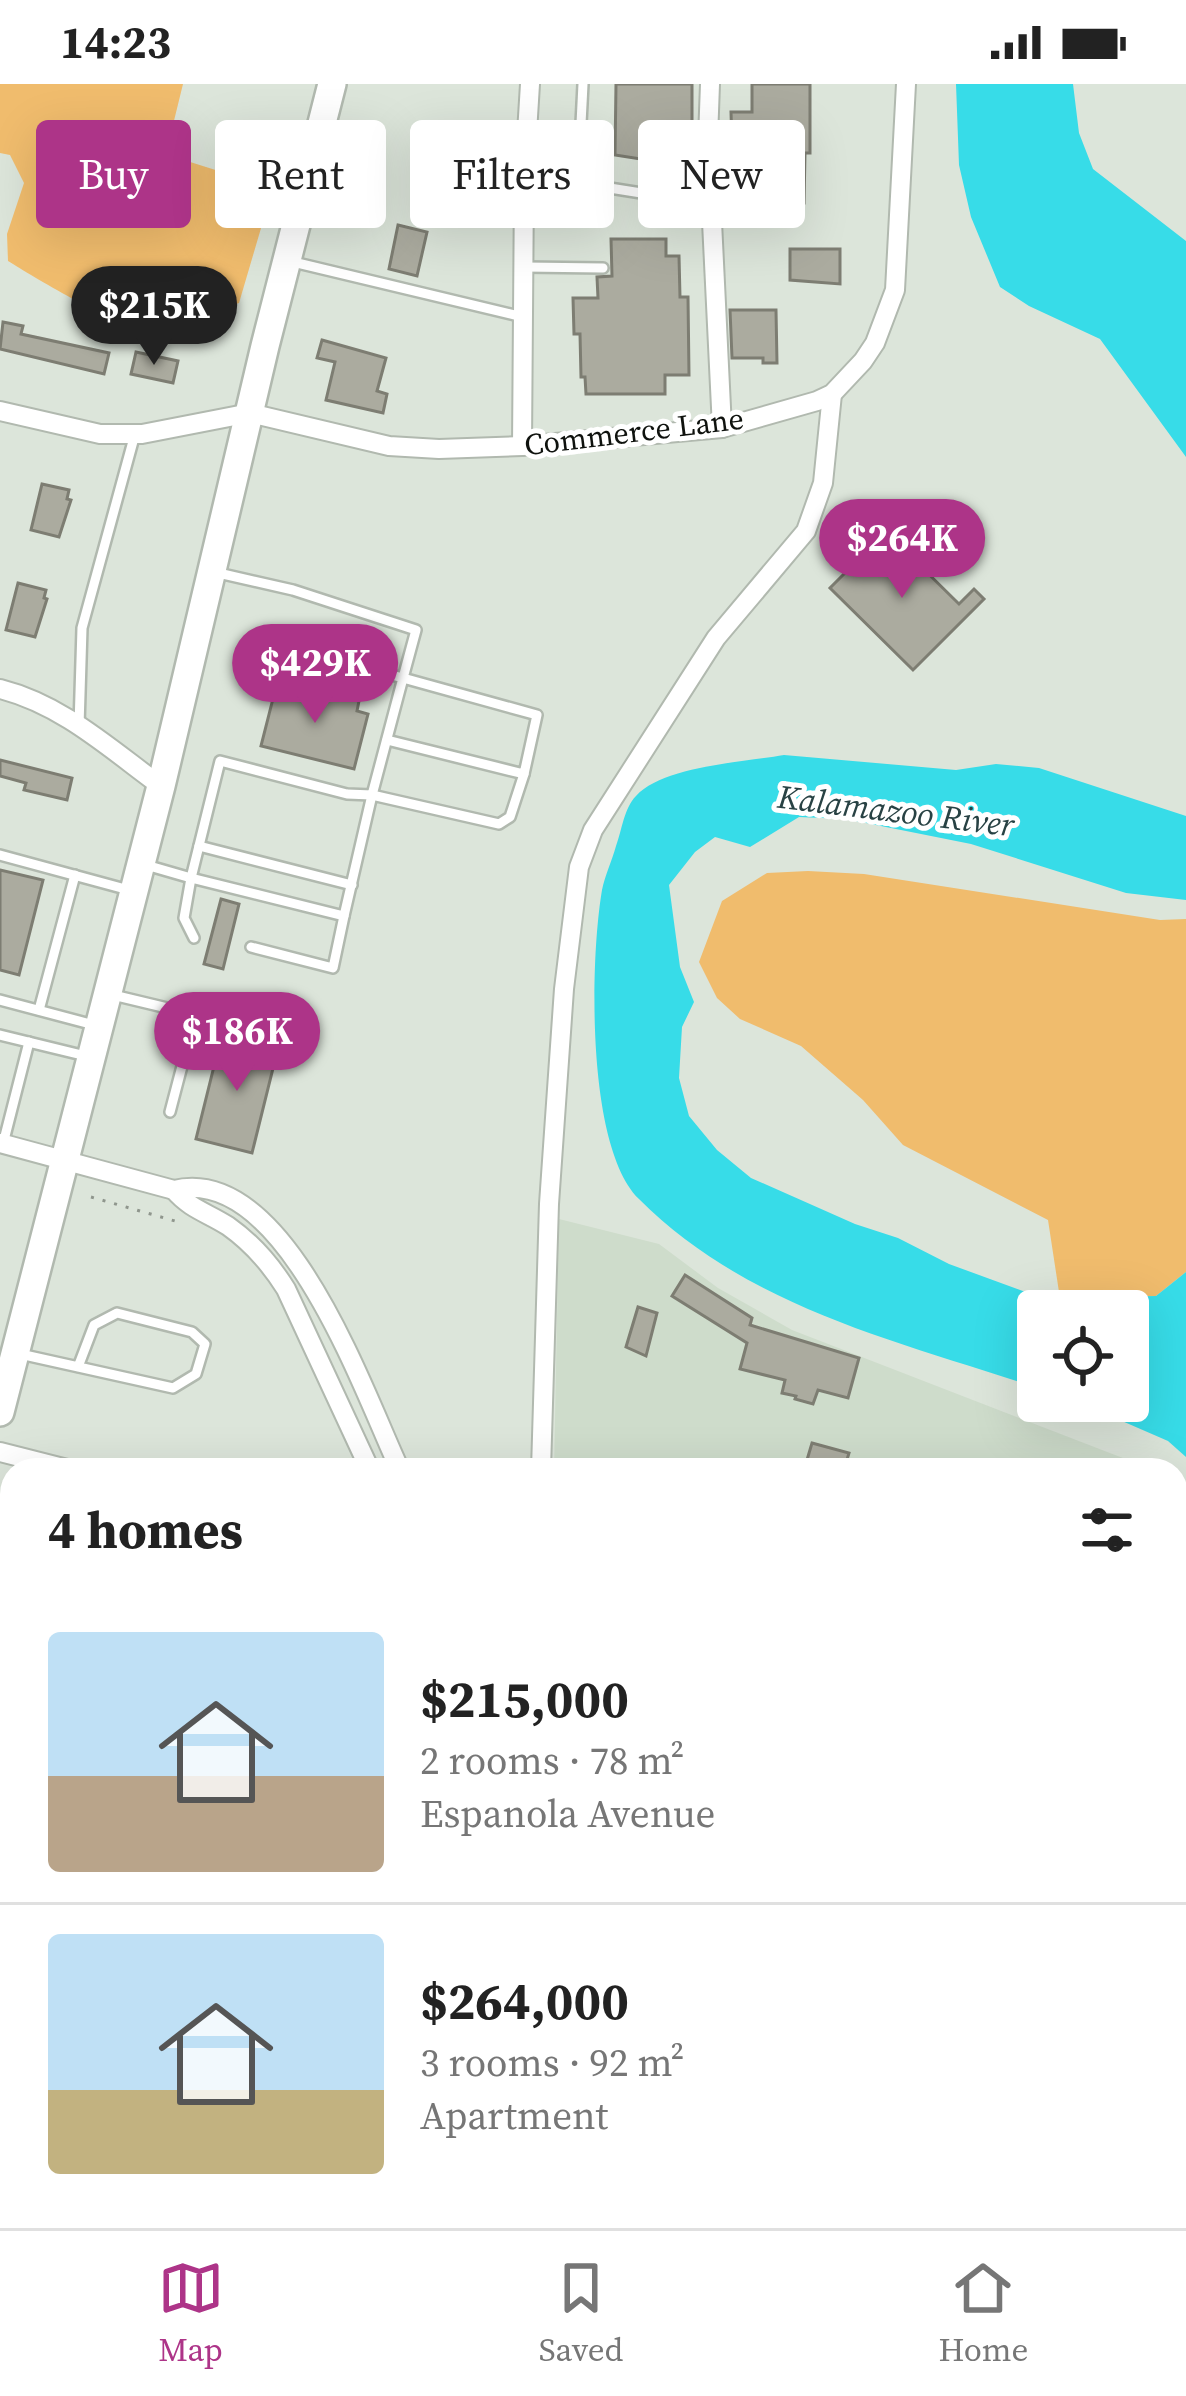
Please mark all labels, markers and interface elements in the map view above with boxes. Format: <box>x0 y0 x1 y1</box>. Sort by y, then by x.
text: 14:23 <box>60 11 171 73</box>
chip: Buy <box>36 120 191 228</box>
chip: Rent <box>215 120 386 228</box>
chip: Filters <box>410 120 614 228</box>
chip: New <box>638 120 805 228</box>
pin: $215K <box>70 266 238 368</box>
text: $215K <box>98 278 210 331</box>
street label: Commerce Lane <box>522 398 746 465</box>
pin: $264K <box>818 499 986 601</box>
text: $264K <box>846 511 958 564</box>
pin: $429K <box>231 624 399 726</box>
text: $429K <box>259 636 371 689</box>
water label: Kalamazoo River <box>774 774 1017 847</box>
pin: $186K <box>153 992 321 1094</box>
text: $186K <box>181 1004 293 1057</box>
map controls <box>1017 1290 1149 1422</box>
button: locate <box>1017 1290 1149 1422</box>
text: 4 homes <box>48 1495 243 1565</box>
icon: filters <box>1074 1497 1140 1563</box>
text: $215,000 <box>420 1664 629 1734</box>
icon: home <box>144 1680 288 1824</box>
text: 2 rooms · 78 m² <box>420 1734 684 1787</box>
text: Espanola Avenue <box>420 1787 715 1840</box>
text: $264,000 <box>420 1966 629 2036</box>
icon: home <box>144 1982 288 2126</box>
text: 3 rooms · 92 m² <box>420 2036 684 2089</box>
text: Apartment <box>420 2089 608 2142</box>
tab: Map <box>158 2255 224 2372</box>
tab: Saved <box>539 2255 623 2372</box>
tab: Home <box>938 2255 1028 2372</box>

